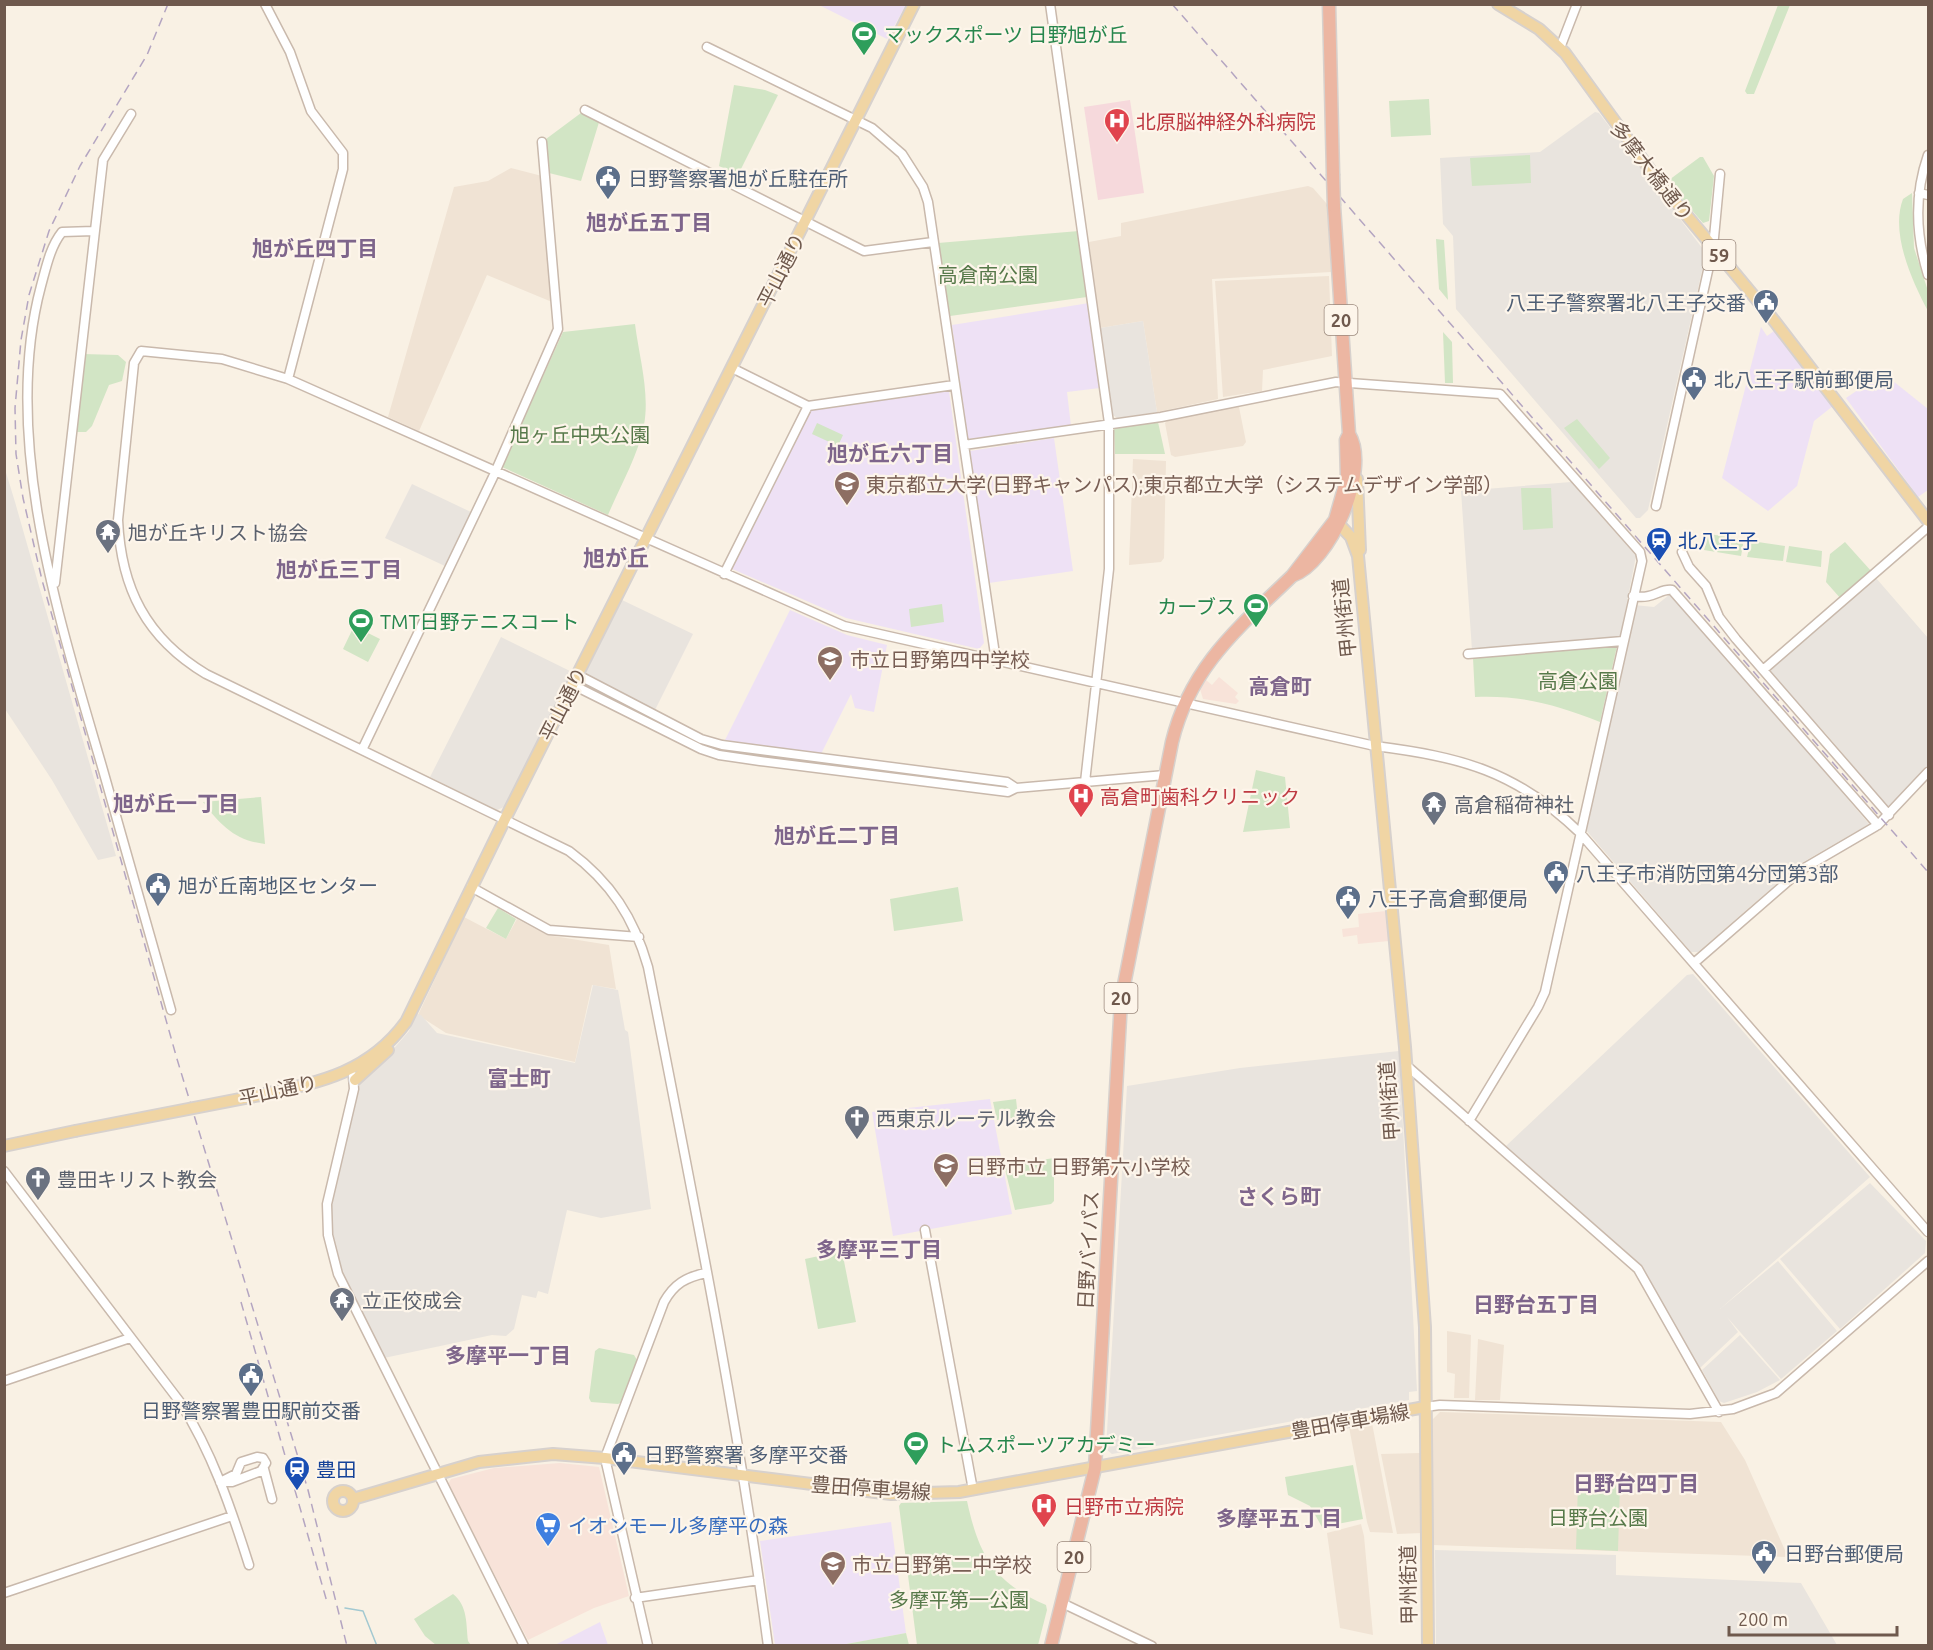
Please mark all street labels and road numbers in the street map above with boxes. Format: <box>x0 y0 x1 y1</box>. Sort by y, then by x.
street label: 多摩大橋通り <box>1606 117 1698 225</box>
street label: 平山通り <box>753 229 809 311</box>
road number: 59 <box>1702 240 1736 270</box>
road number: 20 <box>1324 305 1358 335</box>
street label: 甲州街道 <box>1328 577 1360 659</box>
street label: 平山通り <box>535 663 591 745</box>
road number: 20 <box>1104 983 1138 1013</box>
street label: 甲州街道 <box>1375 1060 1403 1142</box>
street label: 平山通り <box>236 1070 320 1110</box>
street label: 日野バイパス <box>1073 1190 1103 1310</box>
street label: 豊田停車場線 <box>1289 1399 1411 1443</box>
street label: 豊田停車場線 <box>810 1472 932 1504</box>
road number: 20 <box>1058 1542 1090 1572</box>
street label: 甲州街道 <box>1396 1545 1420 1625</box>

